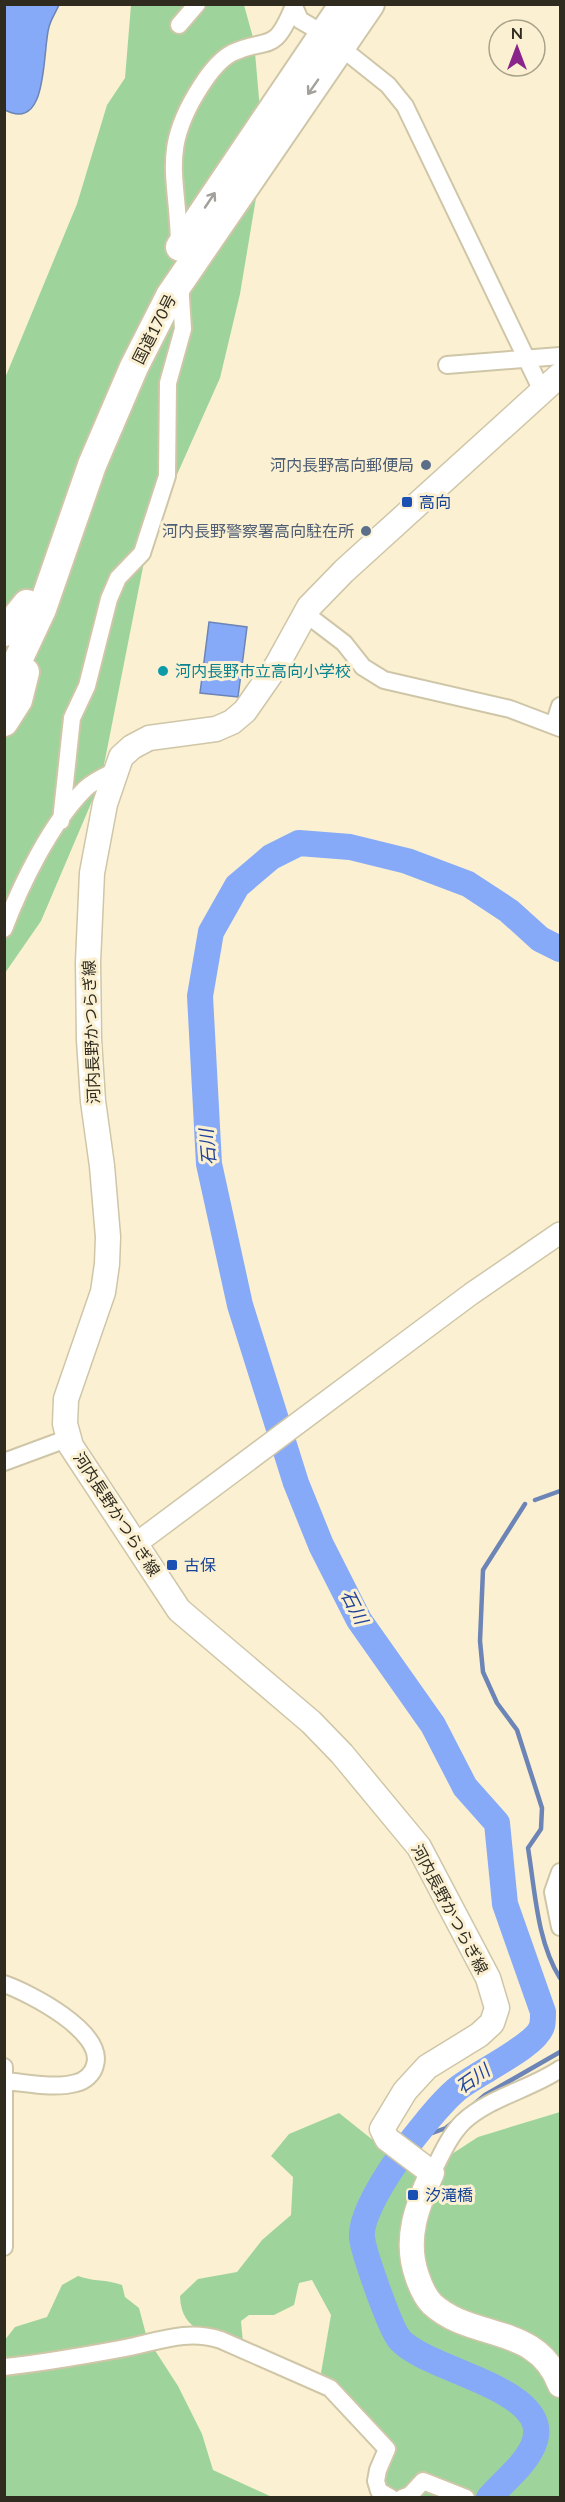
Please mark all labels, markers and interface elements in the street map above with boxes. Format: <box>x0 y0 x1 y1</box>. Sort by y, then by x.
north arrow <box>487 18 547 78</box>
text: N <box>511 23 523 42</box>
one-way arrow <box>307 79 319 95</box>
one-way arrow <box>204 192 216 208</box>
street label: 国道170号 <box>128 291 179 367</box>
place label: 河内長野高向郵便局 <box>270 455 414 474</box>
marker: 河内長野高向郵便局 <box>419 458 433 472</box>
place label: 高向 <box>419 492 451 511</box>
marker: 高向 <box>400 495 414 509</box>
place label: 河内長野警察署高向駐在所 <box>162 521 354 540</box>
marker: 河内長野警察署高向駐在所 <box>359 524 373 538</box>
place label: 河内長野市立高向小学校 <box>175 661 351 680</box>
marker: 河内長野市立高向小学校 <box>156 664 170 678</box>
street label: 河内長野かつらぎ線 <box>78 960 103 1104</box>
water label: 石川 <box>194 1126 220 1166</box>
street label: 河内長野かつらぎ線 <box>70 1448 165 1579</box>
place label: 古保 <box>184 1555 216 1574</box>
marker: 古保 <box>165 1558 179 1572</box>
water label: 石川 <box>337 1586 374 1629</box>
street label: 河内長野かつらぎ線 <box>408 1841 493 1977</box>
water label: 石川 <box>451 2058 495 2098</box>
place label: 汐滝橋 <box>425 2185 473 2204</box>
marker: 汐滝橋 <box>406 2188 420 2202</box>

